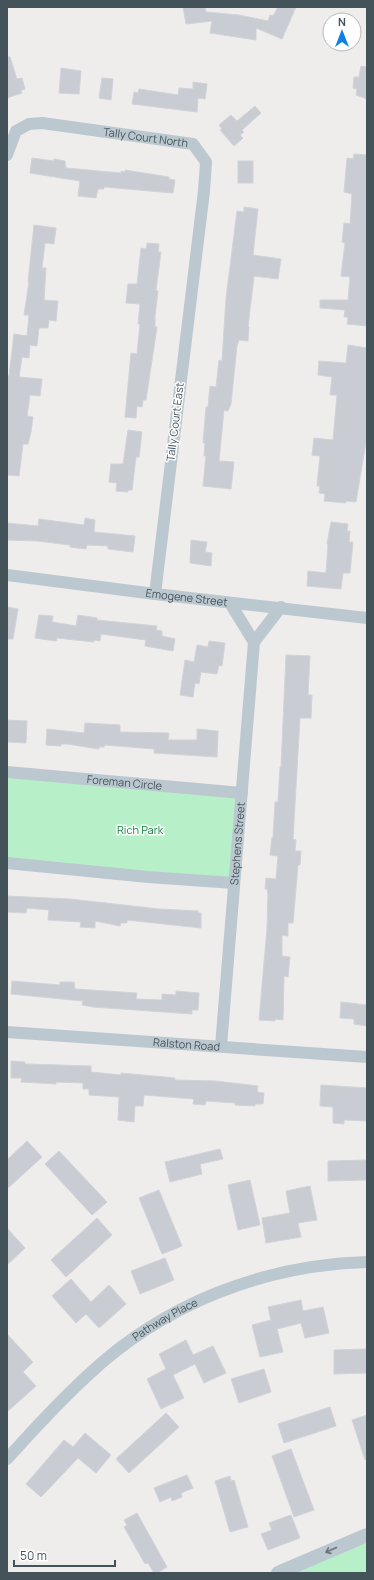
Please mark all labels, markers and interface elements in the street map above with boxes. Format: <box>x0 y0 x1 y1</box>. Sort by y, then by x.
north arrow <box>322 12 362 52</box>
text: N <box>338 14 346 29</box>
street label: Tally Court North <box>102 124 189 150</box>
street label: Tally Court East <box>162 382 187 462</box>
street label: Emogene Street <box>145 585 228 609</box>
street label: Foreman Circle <box>86 771 163 793</box>
street label: Stephens Street <box>226 801 248 886</box>
park label: Rich Park <box>117 822 164 837</box>
street label: Ralston Road <box>153 1034 221 1054</box>
street label: Pathway Place <box>129 1294 200 1344</box>
scale bar <box>14 1542 115 1568</box>
text: 50 m <box>20 1547 47 1564</box>
one-way arrow <box>325 1547 337 1554</box>

